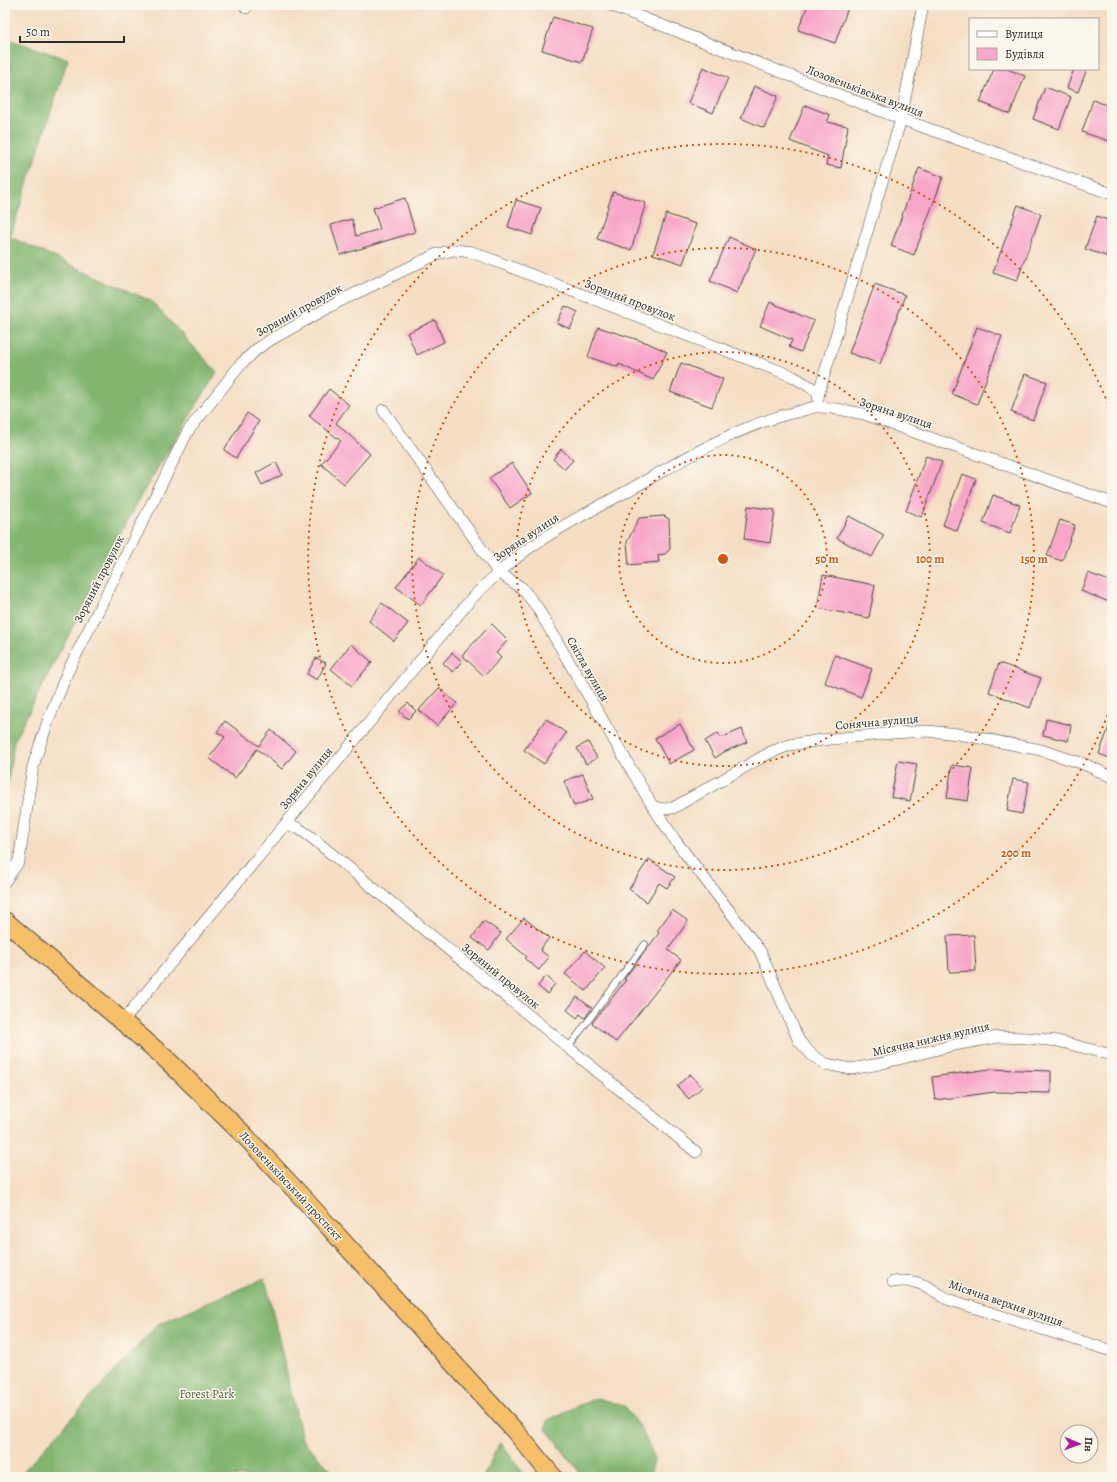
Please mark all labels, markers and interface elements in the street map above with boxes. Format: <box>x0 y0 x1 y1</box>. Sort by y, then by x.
scale bar <box>20 18 124 44</box>
legend <box>969 18 1099 70</box>
text: 50 m <box>26 24 50 40</box>
text: Вулиця <box>1005 26 1043 42</box>
text: Будівля <box>1005 46 1045 62</box>
street label: Лозовеньківська вулиця <box>804 61 926 121</box>
street label: Зоряний провулок <box>582 275 678 325</box>
street label: Зоряний провулок <box>253 280 345 340</box>
street label: Зоряна вулиця <box>858 394 935 432</box>
street label: Зоряна вулиця <box>490 509 562 565</box>
street label: Зоряний провулок <box>70 533 128 625</box>
text: 50 m <box>815 551 839 567</box>
text: 100 m <box>916 551 944 567</box>
text: 150 m <box>1020 551 1048 567</box>
centre of rings <box>716 552 730 566</box>
street label: Світла вулиця <box>563 634 613 704</box>
street label: Сонячна вулиця <box>835 710 919 734</box>
street label: Зоряна вулиця <box>276 743 336 812</box>
text: 200 m <box>1001 845 1031 861</box>
street label: Зоряний провулок <box>459 940 543 1012</box>
street label: Місячна нижня вулиця <box>871 1018 991 1060</box>
street label: Лозовеньківський проспект <box>236 1128 347 1245</box>
street label: Місячна верхня вулиця <box>947 1276 1065 1330</box>
park label: Forest Park <box>179 1386 235 1402</box>
north arrow <box>1059 1424 1099 1464</box>
text: Пн <box>1081 1437 1096 1452</box>

